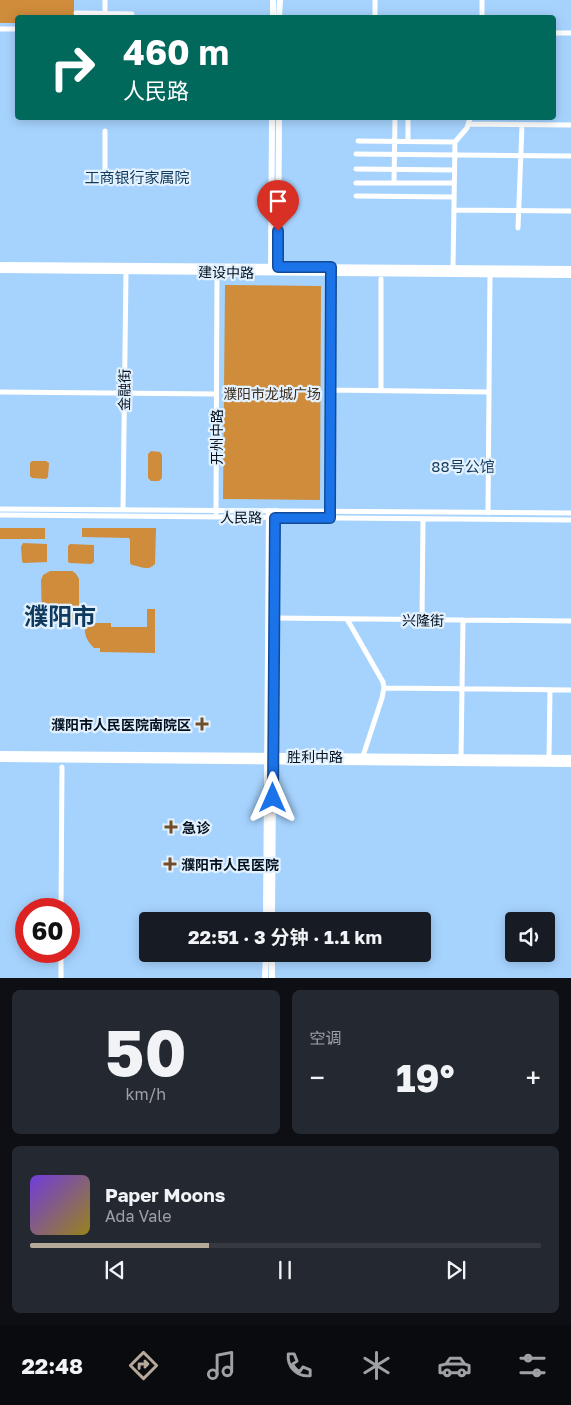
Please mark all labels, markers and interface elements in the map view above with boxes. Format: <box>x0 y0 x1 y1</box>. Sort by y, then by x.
text: 460 m <box>123 31 229 73</box>
icon: right <box>40 35 105 100</box>
text: 人民路 <box>123 77 189 104</box>
district label: 工商银行家属院 <box>84 168 190 186</box>
pin <box>257 180 299 231</box>
icon: arrive <box>264 187 292 215</box>
street label: 建设中路 <box>198 263 254 281</box>
street label: 金融街 <box>115 369 133 411</box>
park label: 濮阳市龙城广场 <box>223 385 321 402</box>
street label: 开州中路 <box>208 409 225 465</box>
district label: 88号公馆 <box>431 457 495 475</box>
street label: 人民路 <box>220 508 262 526</box>
district label: 濮阳市 <box>24 601 96 630</box>
street label: 兴隆街 <box>402 611 444 629</box>
place label: 濮阳市人民医院南院区 <box>51 716 191 733</box>
marker: 濮阳市人民医院南院区 <box>195 717 209 731</box>
street label: 胜利中路 <box>287 748 343 765</box>
position arrow <box>246 771 298 823</box>
place label: 急诊 <box>182 819 211 836</box>
marker: 急诊 <box>164 820 178 834</box>
place label: 濮阳市人民医院 <box>181 856 279 873</box>
marker: 濮阳市人民医院 <box>163 857 177 871</box>
speed limit sign: 60 <box>15 898 80 963</box>
map controls <box>505 912 555 962</box>
button: sound <box>505 912 555 962</box>
text: 22:51 · 3 分钟 · 1.1 km <box>188 925 382 948</box>
text: 50 <box>105 1012 187 1090</box>
text: 空调 <box>310 1028 342 1048</box>
text: 19° <box>396 1055 455 1100</box>
text: − <box>310 1061 325 1094</box>
text: + <box>526 1061 541 1094</box>
text: km/h <box>125 1084 166 1104</box>
text: Paper Moons <box>105 1183 225 1206</box>
text: Ada Vale <box>105 1206 171 1226</box>
icon: previous <box>101 1256 129 1284</box>
icon: pause <box>271 1256 299 1284</box>
icon: next <box>442 1256 470 1284</box>
icon: directions <box>126 1348 161 1383</box>
icon: music <box>204 1348 239 1383</box>
icon: phone <box>281 1348 316 1383</box>
icon: climate <box>359 1348 394 1383</box>
icon: car <box>437 1348 472 1383</box>
icon: filters <box>515 1348 550 1383</box>
text: 22:48 <box>21 1352 83 1379</box>

